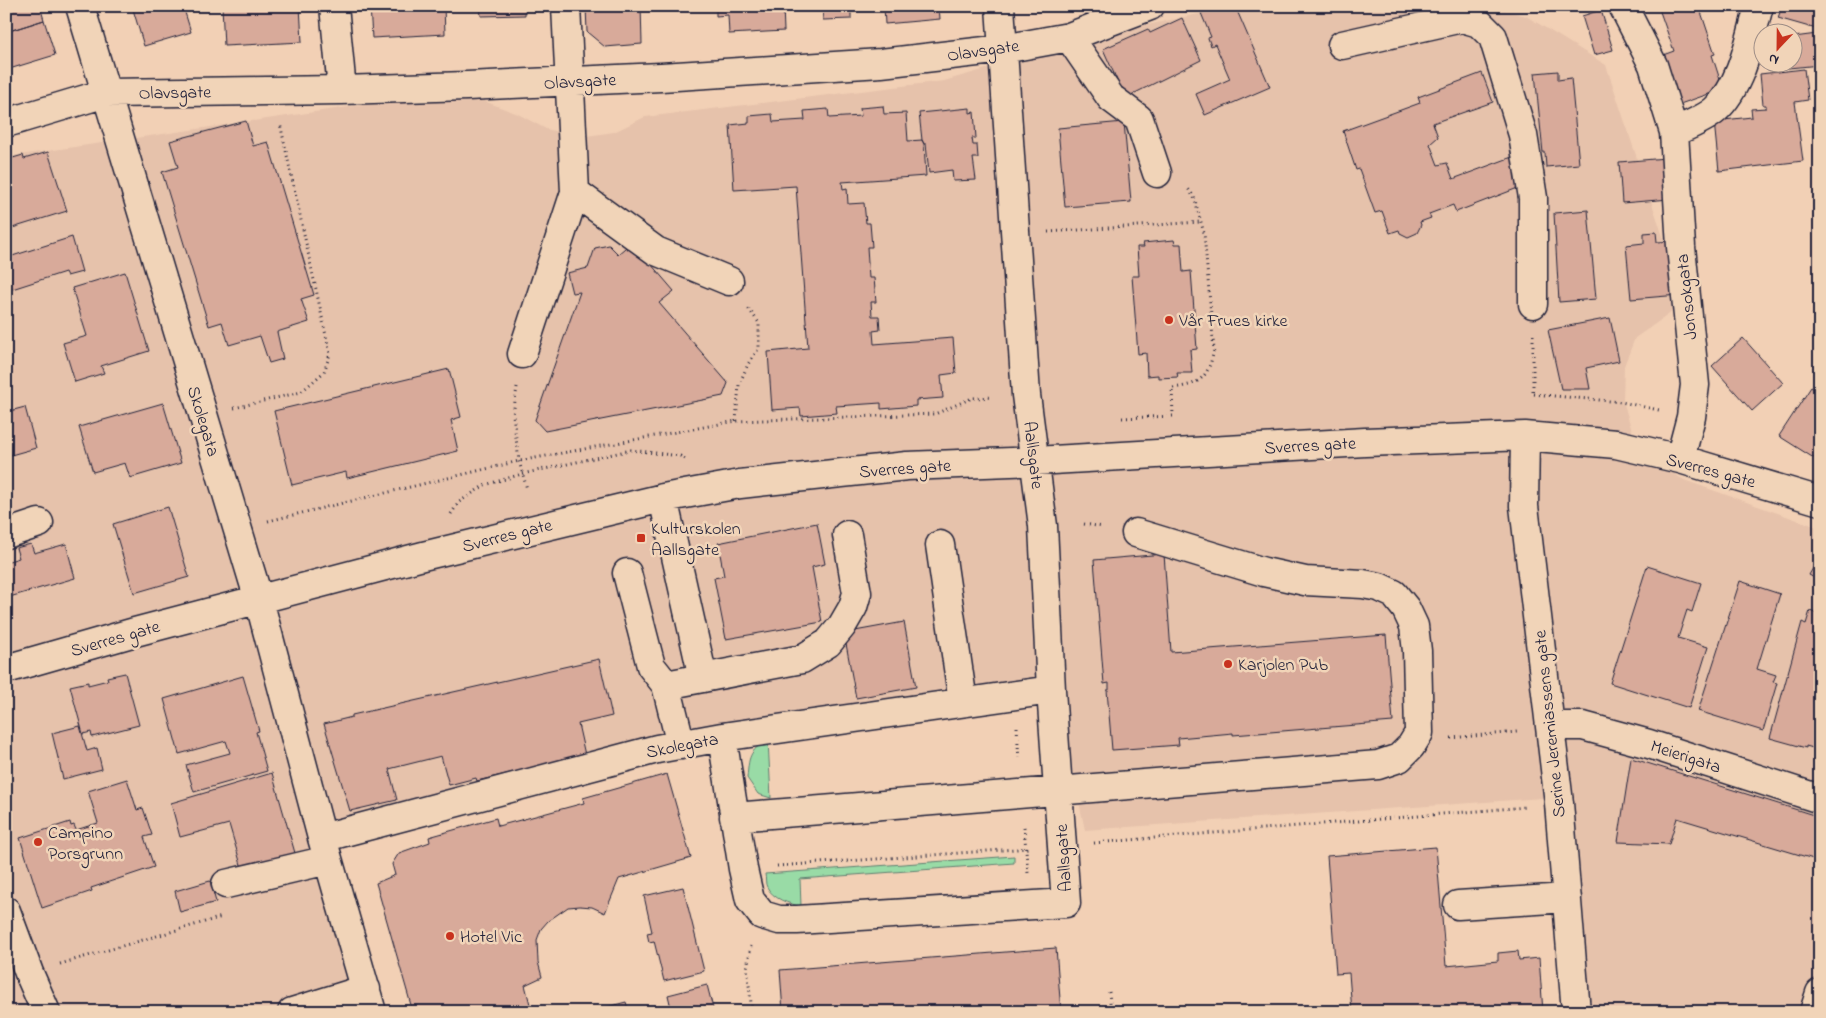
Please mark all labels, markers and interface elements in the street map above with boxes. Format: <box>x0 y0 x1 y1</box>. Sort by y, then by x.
north arrow <box>1754 22 1804 72</box>
street label: Olavsgate <box>946 34 1022 71</box>
text: N <box>1765 47 1782 70</box>
street label: Olavsgate <box>543 68 618 99</box>
street label: Olavsgate <box>139 80 213 109</box>
street label: Jonsokgata <box>1671 252 1706 341</box>
place label: Vår Frues kirke <box>1178 309 1289 335</box>
marker: Vår Frues kirke <box>1163 314 1175 326</box>
street label: Skolegata <box>178 383 225 461</box>
street label: Aallsgate <box>1014 420 1049 492</box>
street label: Sverres gate <box>1264 432 1358 463</box>
street label: Sverres gate <box>1662 447 1759 498</box>
street label: Sverres gate <box>858 454 953 487</box>
street label: Sverres gate <box>460 513 556 562</box>
place label: Kulturskolen Aallsgate <box>651 517 741 565</box>
marker: Kulturskolen Aallsgate <box>635 532 647 544</box>
street label: Sverres gate <box>68 615 164 666</box>
street label: Serine Jeremiassens gate <box>1528 628 1575 819</box>
place label: Karjolen Pub <box>1238 653 1328 679</box>
marker: Karjolen Pub <box>1222 658 1234 670</box>
street label: Skolegata <box>644 727 721 768</box>
street label: Meierigata <box>1646 734 1724 782</box>
place label: Campino Porsgrunn <box>48 821 123 869</box>
street label: Aallsgate <box>1050 822 1081 893</box>
marker: Campino Porsgrunn <box>32 836 44 848</box>
place label: Hotel Vic <box>460 925 522 951</box>
marker: Hotel Vic <box>444 930 456 942</box>

